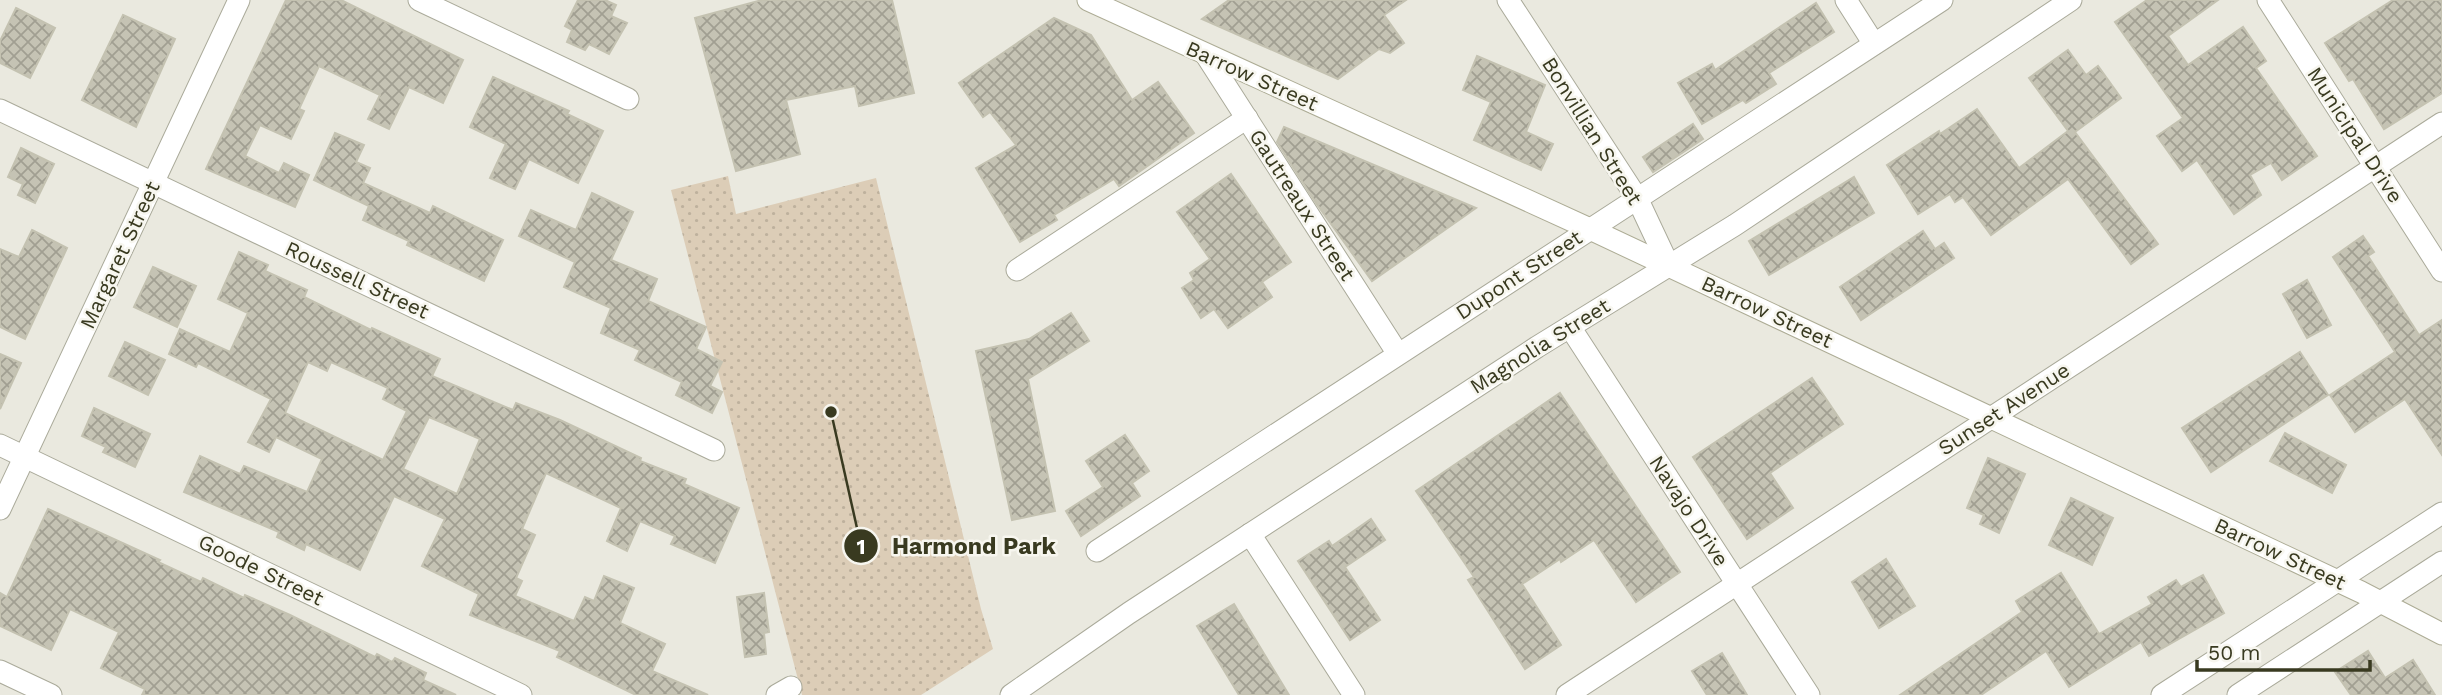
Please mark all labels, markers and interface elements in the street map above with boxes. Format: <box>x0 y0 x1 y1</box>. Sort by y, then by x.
street label: Barrow Street <box>1182 35 1322 116</box>
street label: Bonvillian Street <box>1537 52 1648 209</box>
street label: Municipal Drive <box>2302 62 2409 207</box>
street label: Gautreaux Street <box>1244 124 1361 285</box>
street label: Margaret Street <box>74 177 165 333</box>
street label: Dupont Street <box>1451 224 1587 325</box>
street label: Roussell Street <box>281 235 433 324</box>
street label: Barrow Street <box>1698 270 1837 353</box>
street label: Magnolia Street <box>1465 292 1614 399</box>
street label: Sunset Avenue <box>1933 357 2074 460</box>
street label: Navajo Drive <box>1644 451 1734 571</box>
street label: Barrow Street <box>2211 512 2350 595</box>
callout: Harmond Park <box>844 524 1070 568</box>
street label: Goode Street <box>195 528 328 611</box>
text: Harmond Park <box>892 533 1057 560</box>
text: 1 <box>856 534 866 559</box>
scale bar <box>2197 628 2370 672</box>
text: 50 m <box>2208 640 2260 665</box>

